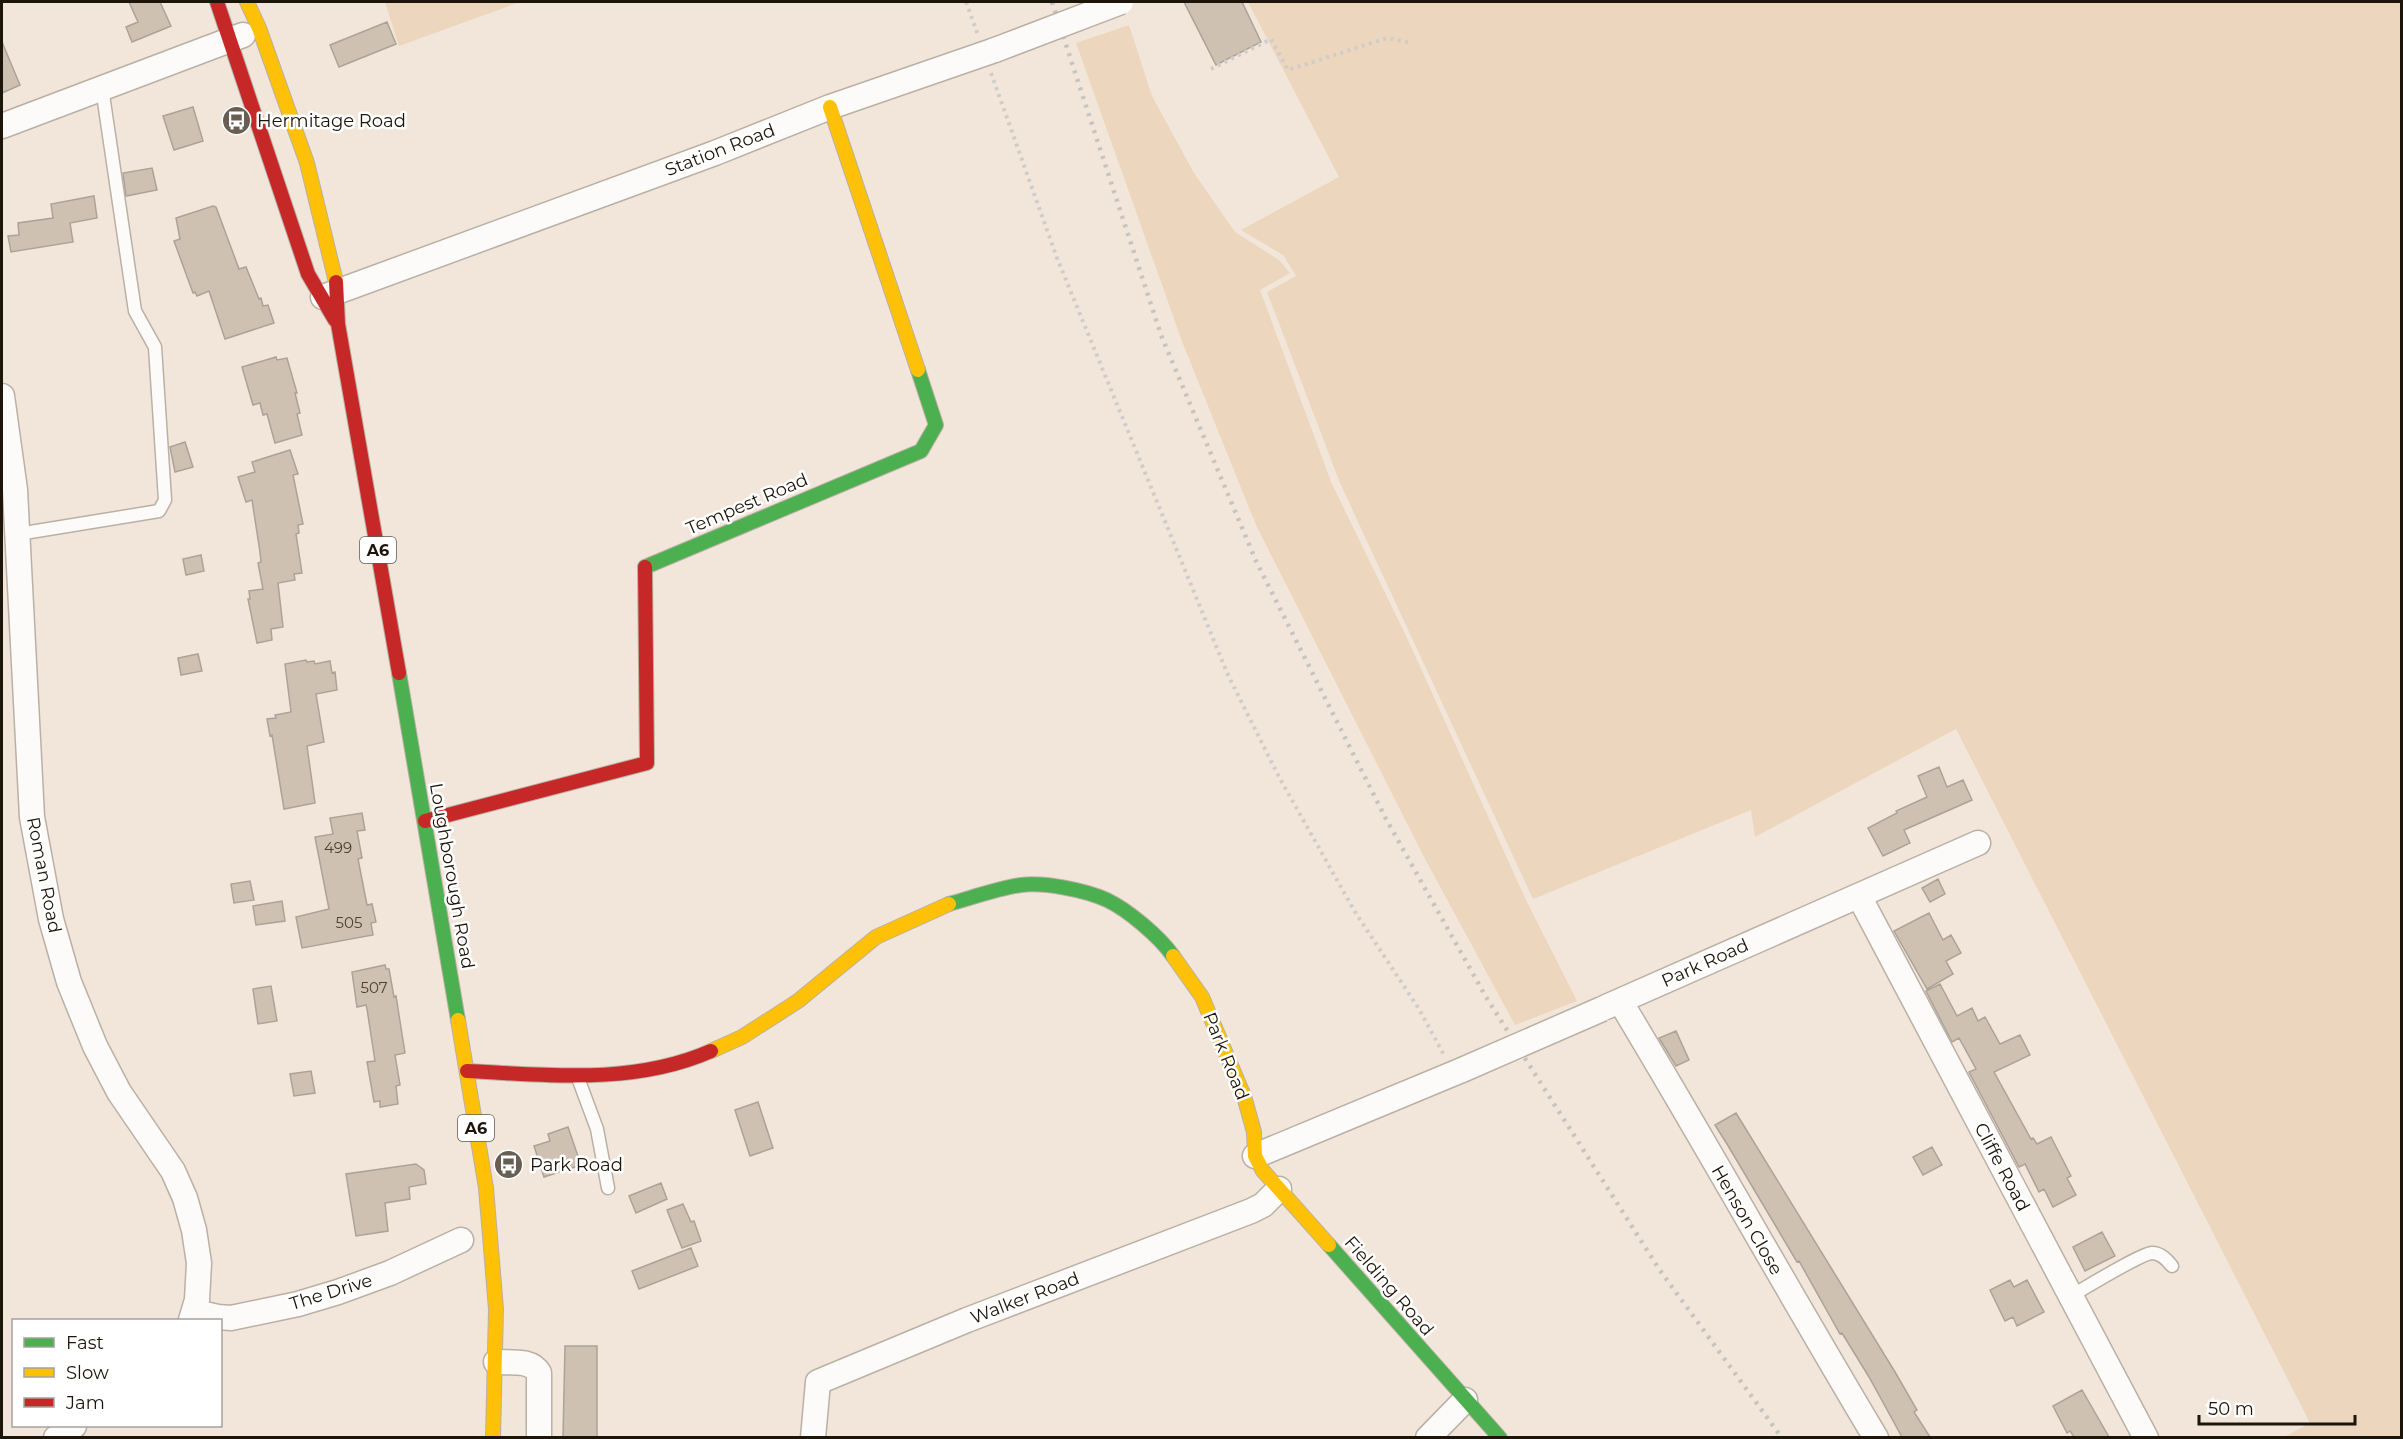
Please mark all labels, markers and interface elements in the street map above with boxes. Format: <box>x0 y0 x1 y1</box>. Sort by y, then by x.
bus stop icon: Hermitage Road <box>220 105 252 137</box>
place label: Hermitage Road <box>257 110 406 132</box>
street label: Station Road <box>662 119 778 181</box>
street label: Tempest Road <box>683 468 811 540</box>
road number: A6 <box>360 537 396 563</box>
street label: Loughborough Road <box>425 781 479 971</box>
street label: Roman Road <box>22 815 66 935</box>
house number: 499 <box>324 838 352 857</box>
house number: 505 <box>336 913 362 932</box>
street label: Park Road <box>1658 934 1752 992</box>
house number: 507 <box>360 978 388 997</box>
street label: Park Road <box>1198 1009 1254 1103</box>
road number: A6 <box>458 1115 494 1141</box>
street label: Cliffe Road <box>1969 1119 2035 1215</box>
bus stop icon: Park Road <box>493 1149 525 1181</box>
place label: Park Road <box>530 1154 623 1176</box>
street label: Henson Close <box>1707 1161 1787 1279</box>
street label: Fielding Road <box>1340 1232 1438 1340</box>
street label: Walker Road <box>968 1267 1082 1329</box>
street label: The Drive <box>287 1269 375 1315</box>
legend <box>12 1319 222 1427</box>
text: Fast <box>66 1332 104 1354</box>
text: Slow <box>66 1362 109 1384</box>
scale bar <box>2199 1388 2355 1426</box>
text: Jam <box>65 1392 105 1414</box>
text: 50 m <box>2208 1398 2254 1420</box>

